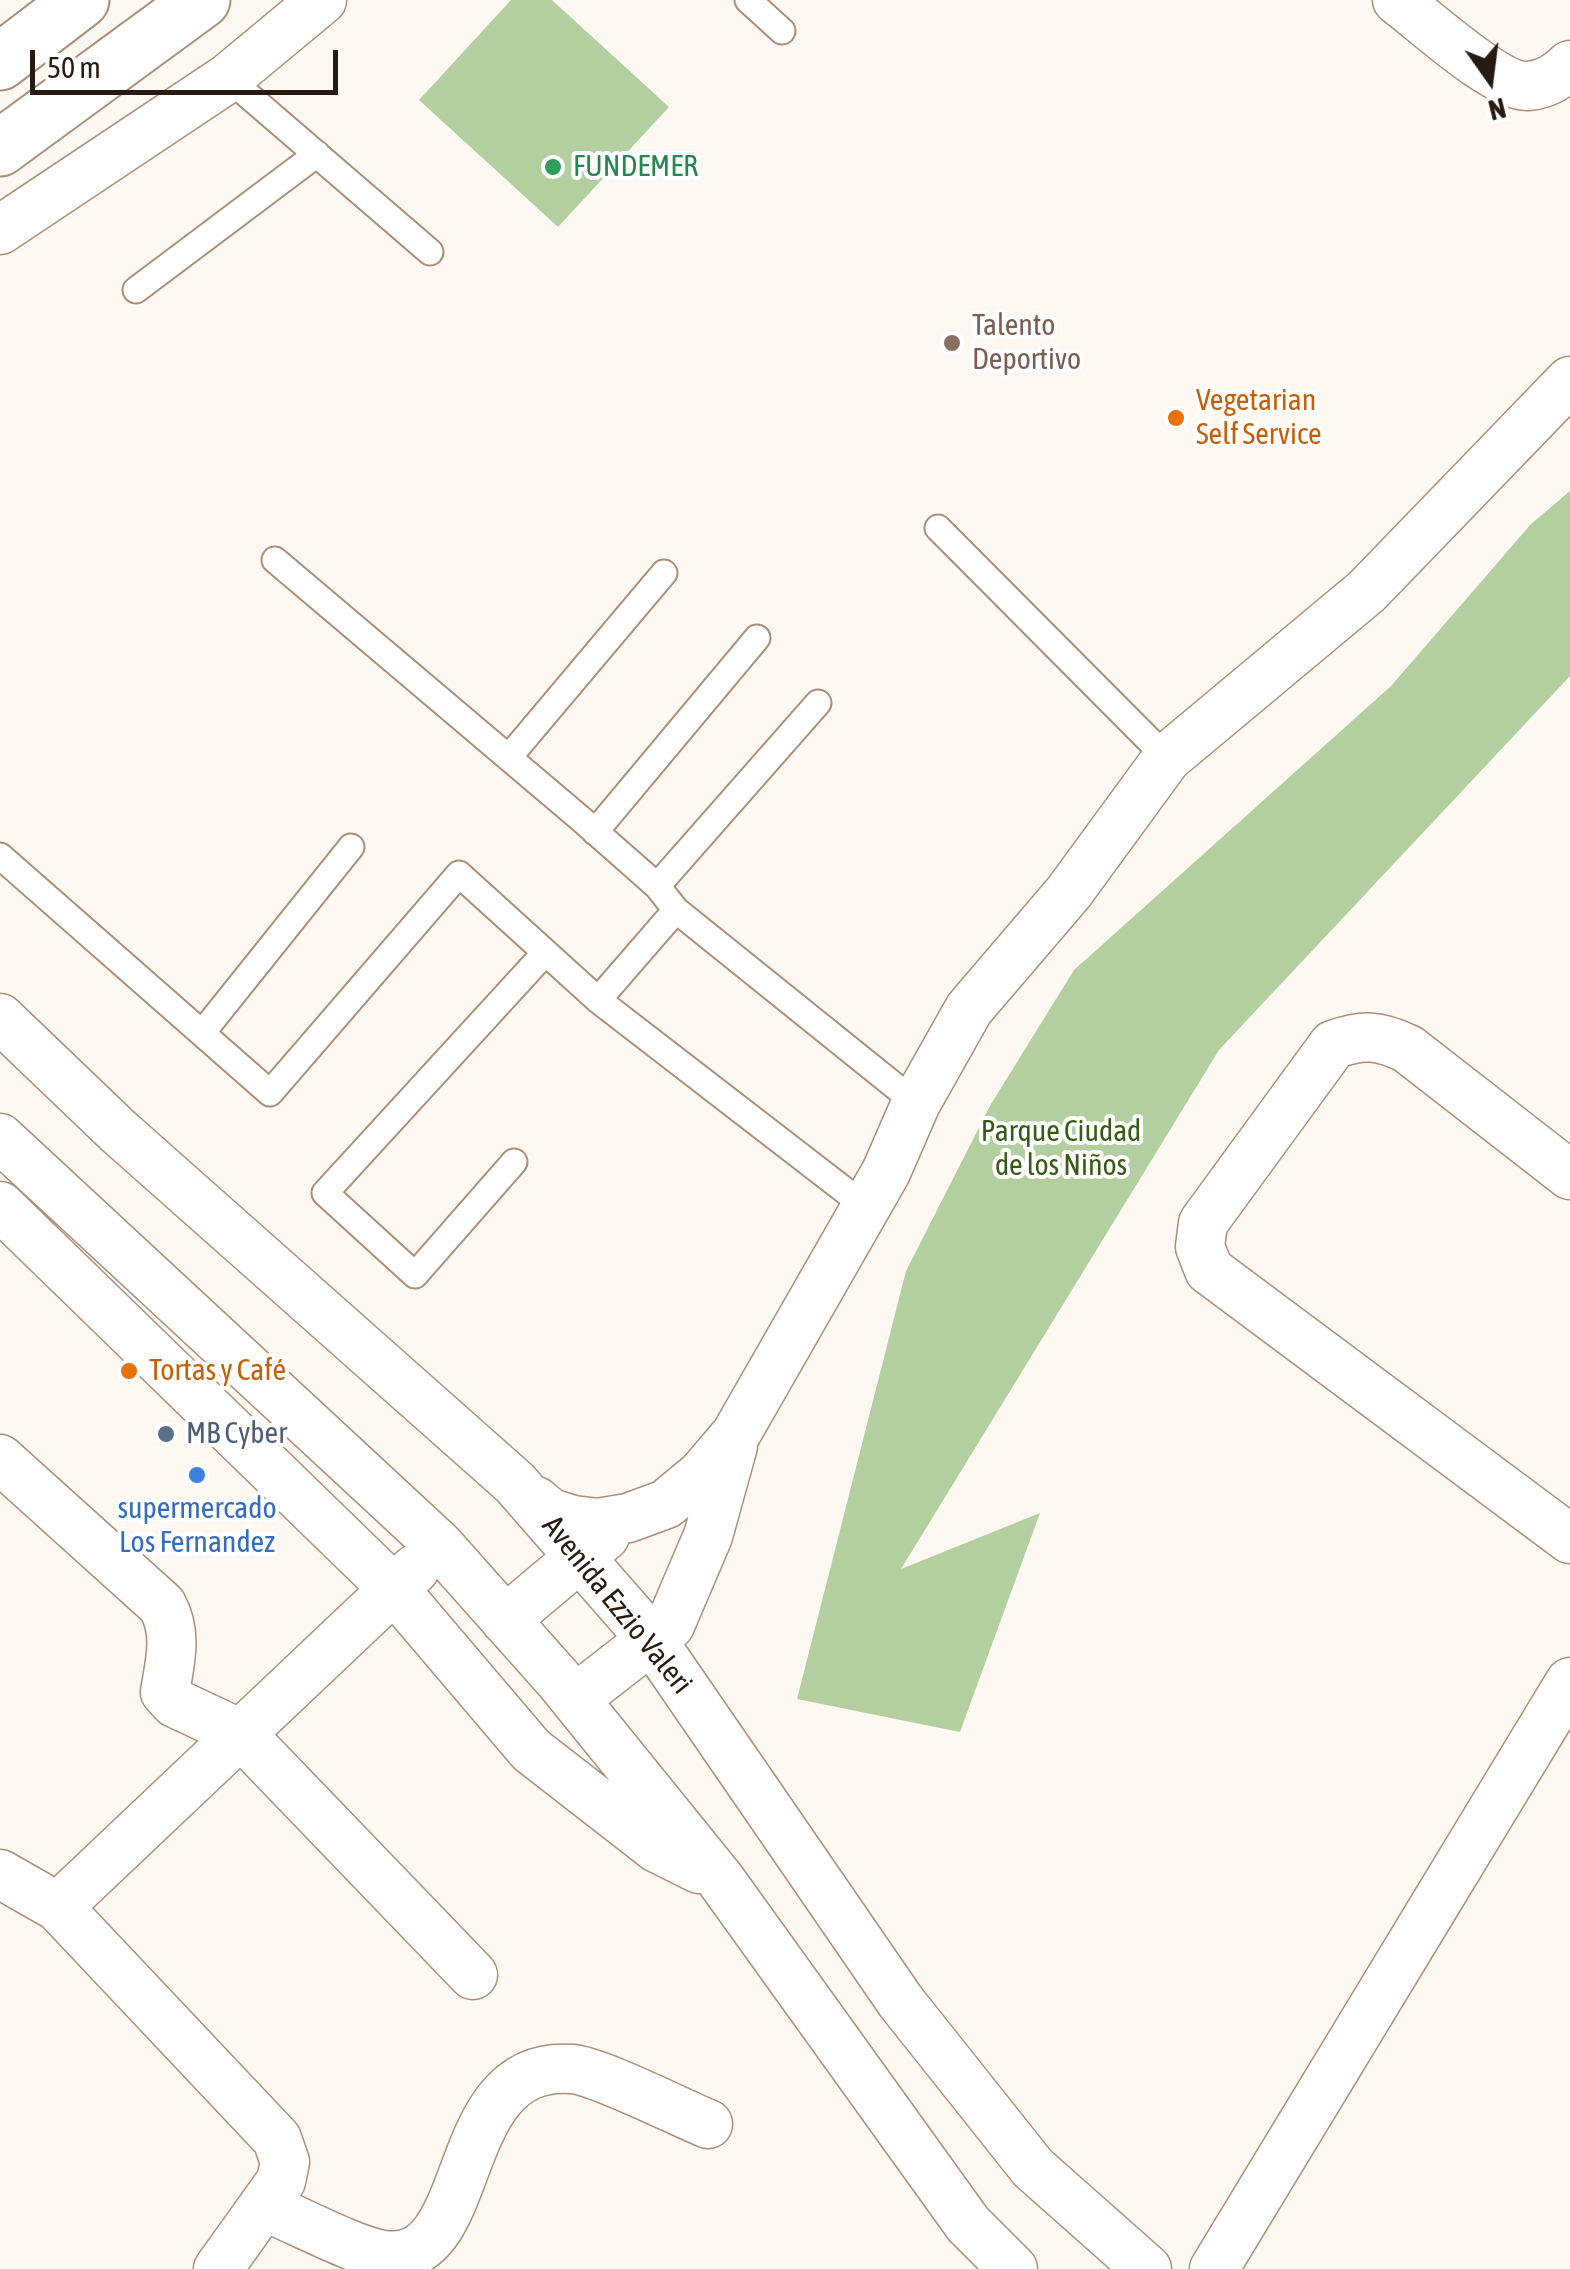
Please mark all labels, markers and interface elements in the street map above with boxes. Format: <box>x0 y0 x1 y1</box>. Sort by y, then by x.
scale bar <box>35 30 342 92</box>
north arrow <box>1440 30 1540 130</box>
text: 50 m <box>47 50 101 84</box>
text: N <box>1485 92 1509 127</box>
place label: FUNDEMER <box>573 149 698 185</box>
marker: FUNDEMER <box>542 156 564 178</box>
place label: Talento Deportivo <box>972 308 1081 378</box>
marker: Talento Deportivo <box>941 332 963 354</box>
place label: Vegetarian Self Service <box>1196 383 1322 454</box>
marker: Vegetarian Self Service <box>1165 407 1187 429</box>
park label: Parque Ciudad de los Niños <box>981 1114 1141 1184</box>
place label: Tortas y Café <box>149 1353 286 1389</box>
marker: Tortas y Café <box>118 1360 140 1382</box>
place label: MB Cyber <box>186 1416 287 1452</box>
marker: MB Cyber <box>155 1423 177 1445</box>
marker: supermercado Los Fernandez <box>186 1464 208 1486</box>
place label: supermercado Los Fernandez <box>117 1491 277 1562</box>
street label: Avenida Ezzio Valeri <box>534 1509 700 1701</box>

